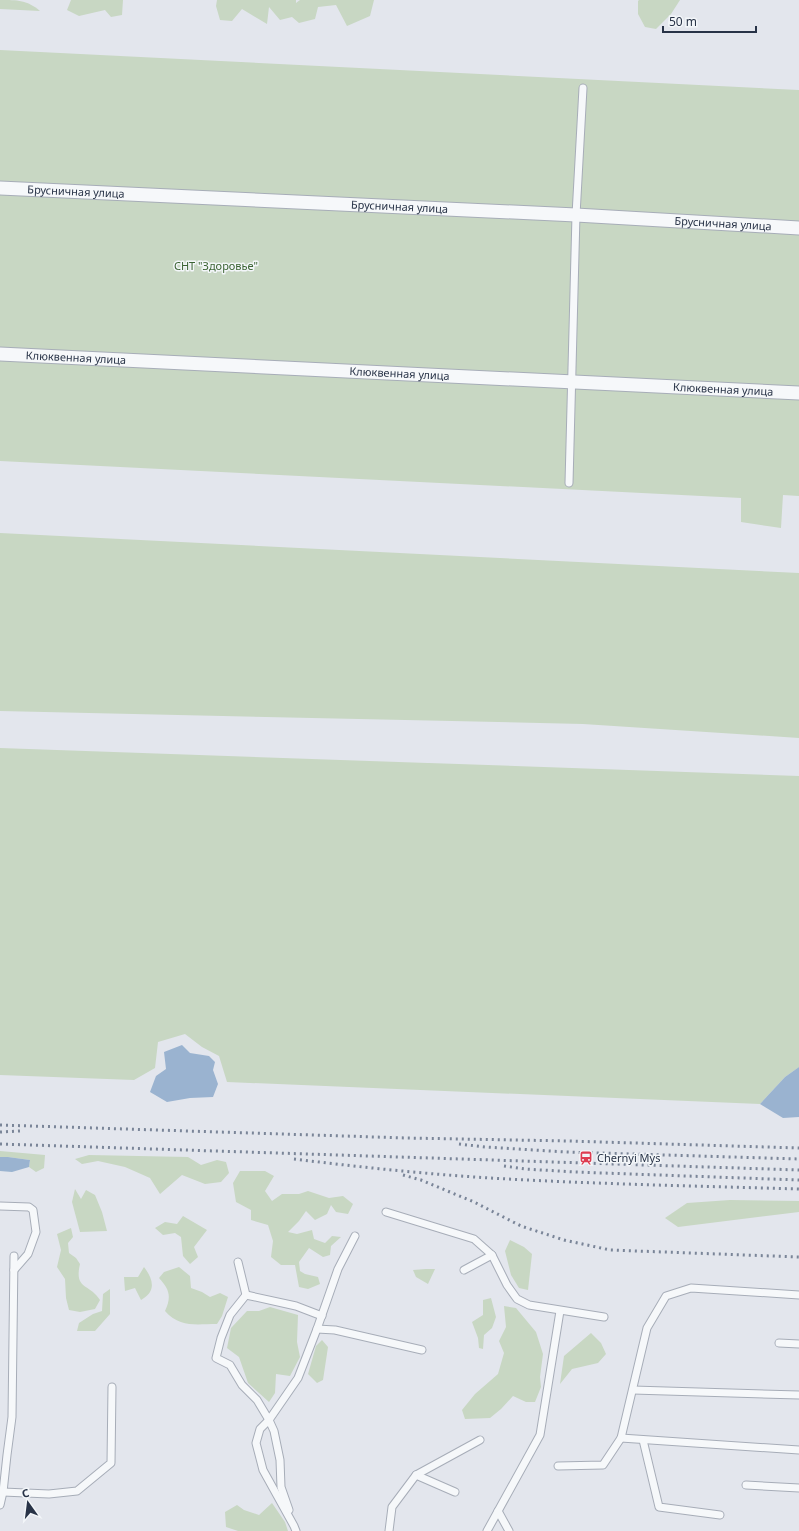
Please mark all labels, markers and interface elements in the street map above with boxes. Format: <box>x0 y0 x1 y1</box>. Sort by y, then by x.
scale bar <box>663 8 756 34</box>
text: 50 m <box>669 13 697 30</box>
street label: Брусничная улица <box>27 181 125 201</box>
street label: Брусничная улица <box>351 196 449 216</box>
street label: Брусничная улица <box>674 213 772 233</box>
park label: СНТ "Здоровье" <box>174 258 258 273</box>
street label: Клюквенная улица <box>25 347 126 367</box>
street label: Клюквенная улица <box>349 363 450 383</box>
street label: Клюквенная улица <box>673 379 774 399</box>
station icon: Chernyi Mys <box>578 1150 594 1166</box>
place label: Chernyi Mys <box>597 1150 660 1165</box>
north arrow <box>8 1483 48 1523</box>
text: С <box>20 1485 31 1501</box>

